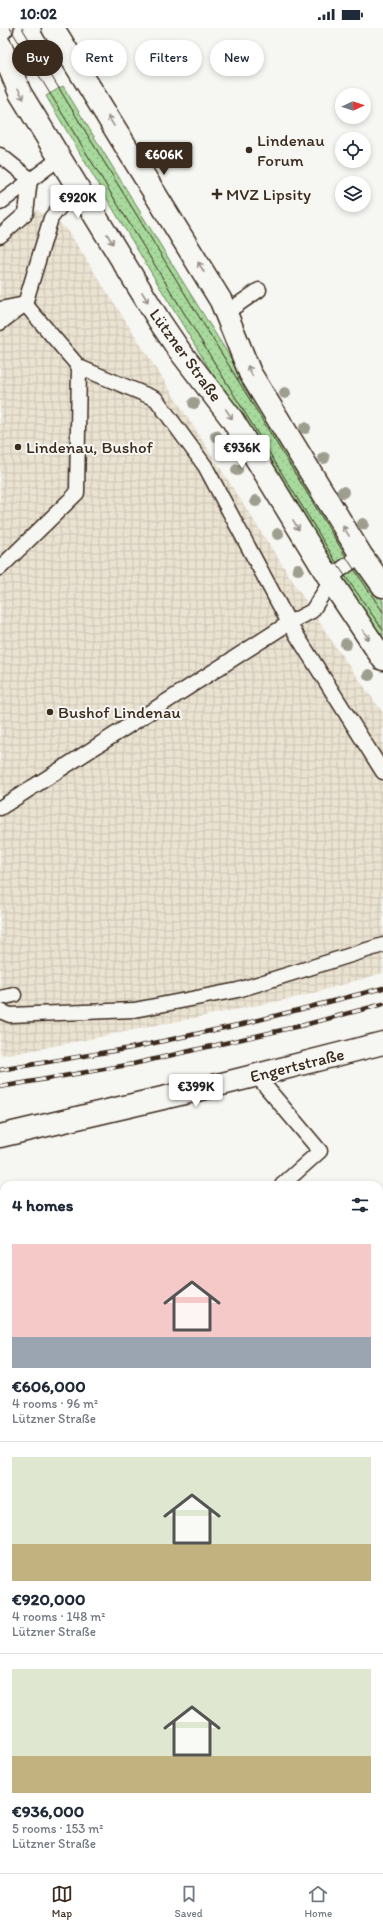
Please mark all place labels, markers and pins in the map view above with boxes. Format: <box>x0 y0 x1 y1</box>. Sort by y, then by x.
place label: Lindenau Forum <box>257 130 325 170</box>
pin: €606K <box>136 142 192 176</box>
marker: Lindenau Forum <box>244 145 254 155</box>
place label: MVZ Lipsity <box>226 184 311 204</box>
pin: €920K <box>50 185 106 219</box>
marker: MVZ Lipsity <box>211 188 223 200</box>
pin: €936K <box>214 435 270 469</box>
place label: Lindenau, Bushof <box>26 437 154 457</box>
marker: Lindenau, Bushof <box>13 442 23 452</box>
place label: Bushof Lindenau <box>58 702 181 722</box>
marker: Bushof Lindenau <box>45 707 55 717</box>
pin: €399K <box>168 1074 224 1108</box>

